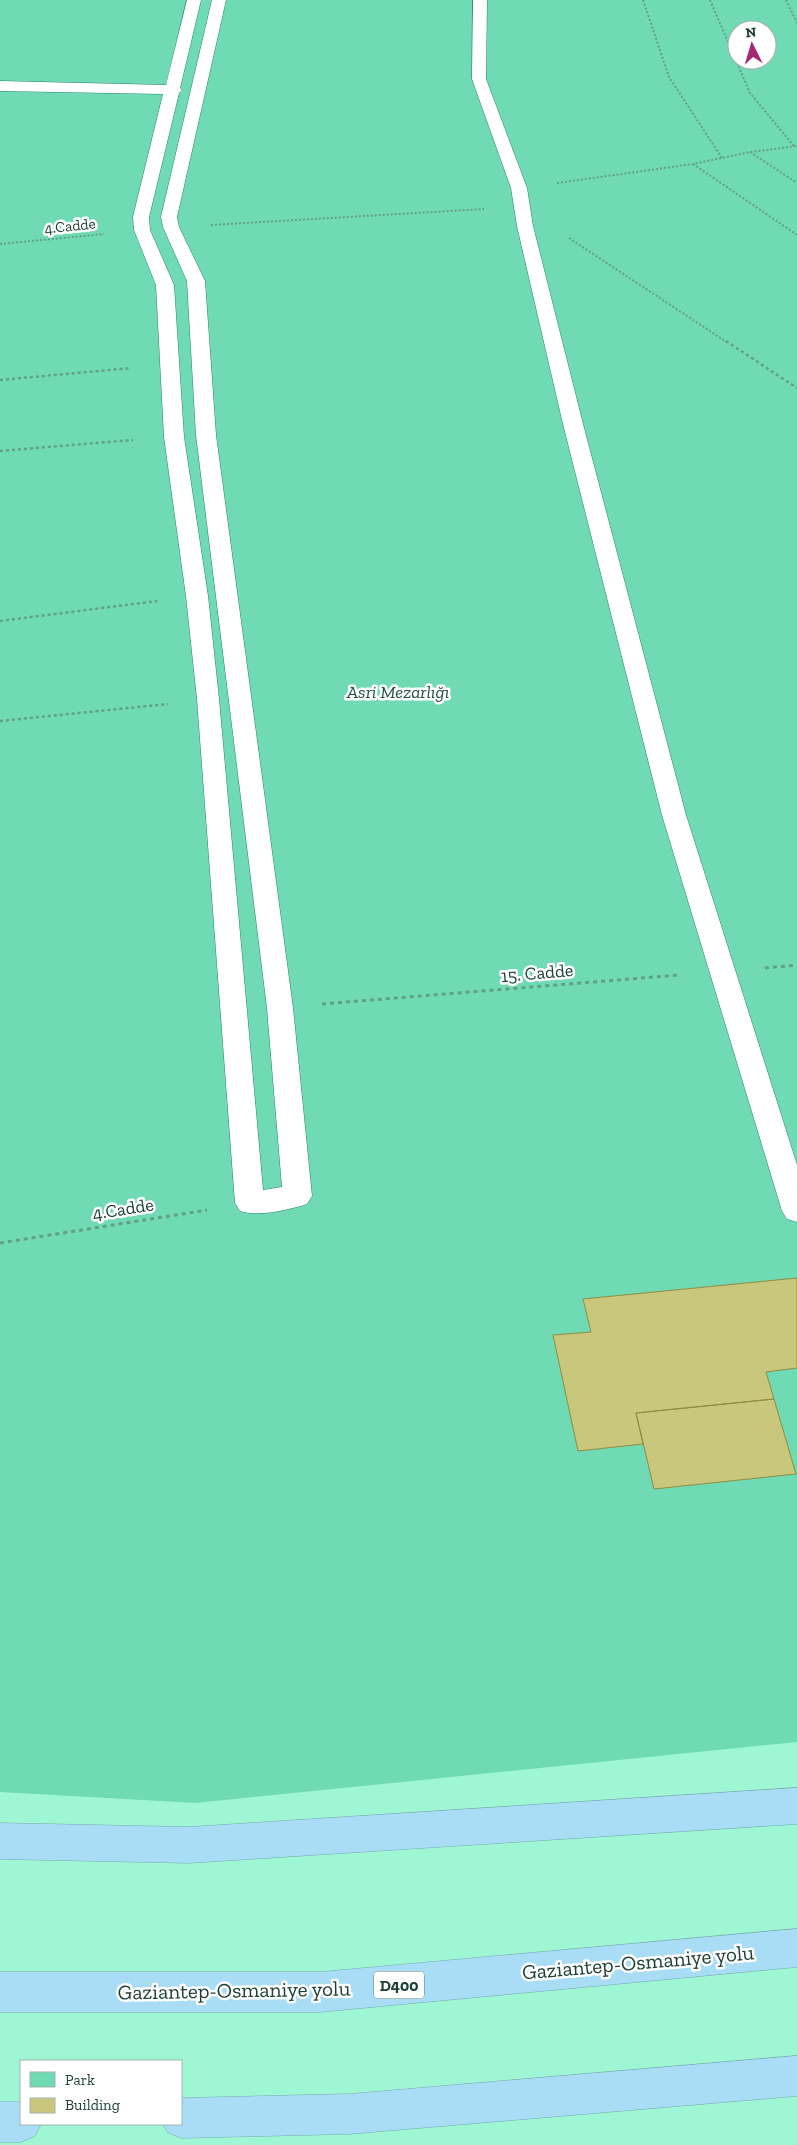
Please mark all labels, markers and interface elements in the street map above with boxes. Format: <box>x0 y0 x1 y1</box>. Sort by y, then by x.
north arrow <box>727 20 777 70</box>
text: N <box>745 24 757 41</box>
street label: 4.Cadde <box>44 214 96 238</box>
park label: Asri Mezarlığı <box>346 681 449 703</box>
street label: 15. Cadde <box>500 959 574 987</box>
street label: 4.Cadde <box>91 1193 155 1225</box>
street label: Gaziantep-Osmaniye yolu <box>521 1939 755 1985</box>
road number: D400 <box>374 1972 424 1998</box>
street label: Gaziantep-Osmaniye yolu <box>118 1975 351 2005</box>
legend <box>20 2060 182 2125</box>
text: Park <box>65 2071 95 2089</box>
text: Building <box>65 2096 120 2114</box>

